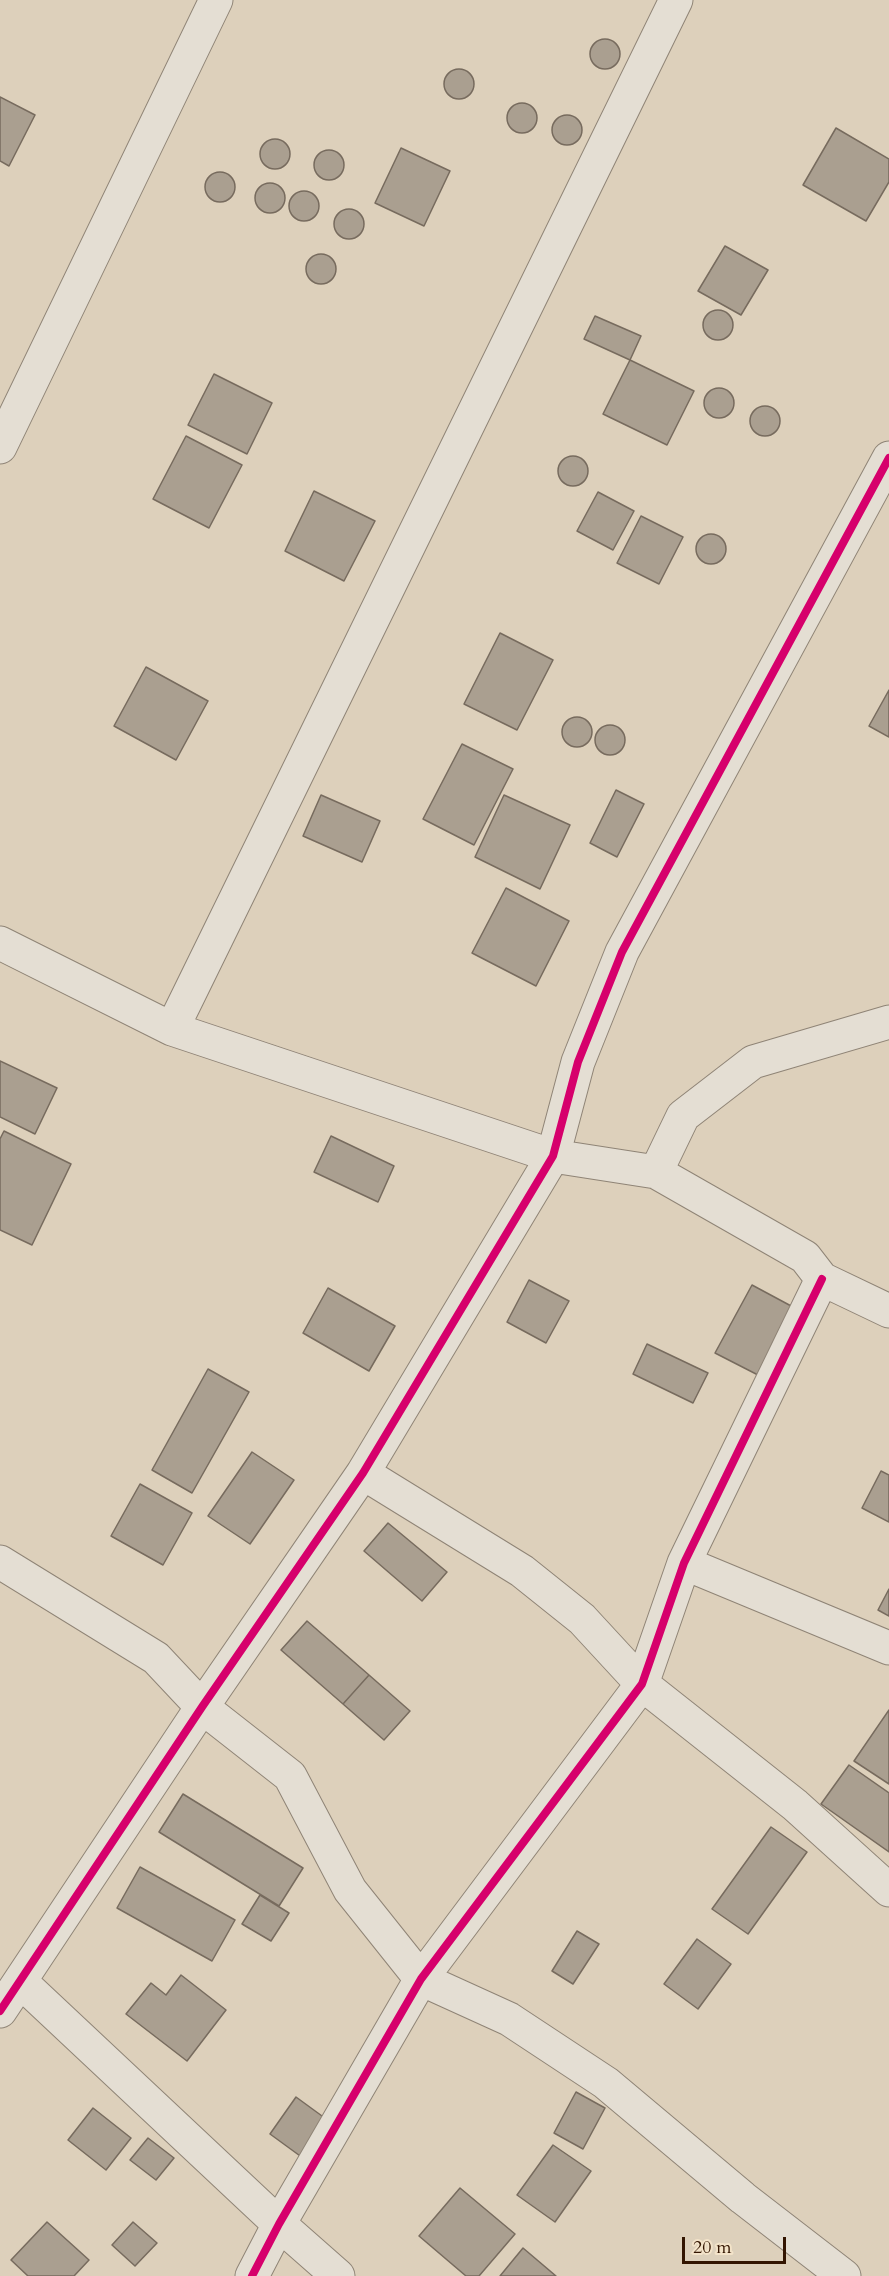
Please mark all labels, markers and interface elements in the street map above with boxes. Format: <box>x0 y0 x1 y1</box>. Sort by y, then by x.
scale bar <box>685 2225 788 2263</box>
text: 20 m <box>693 2235 732 2260</box>

